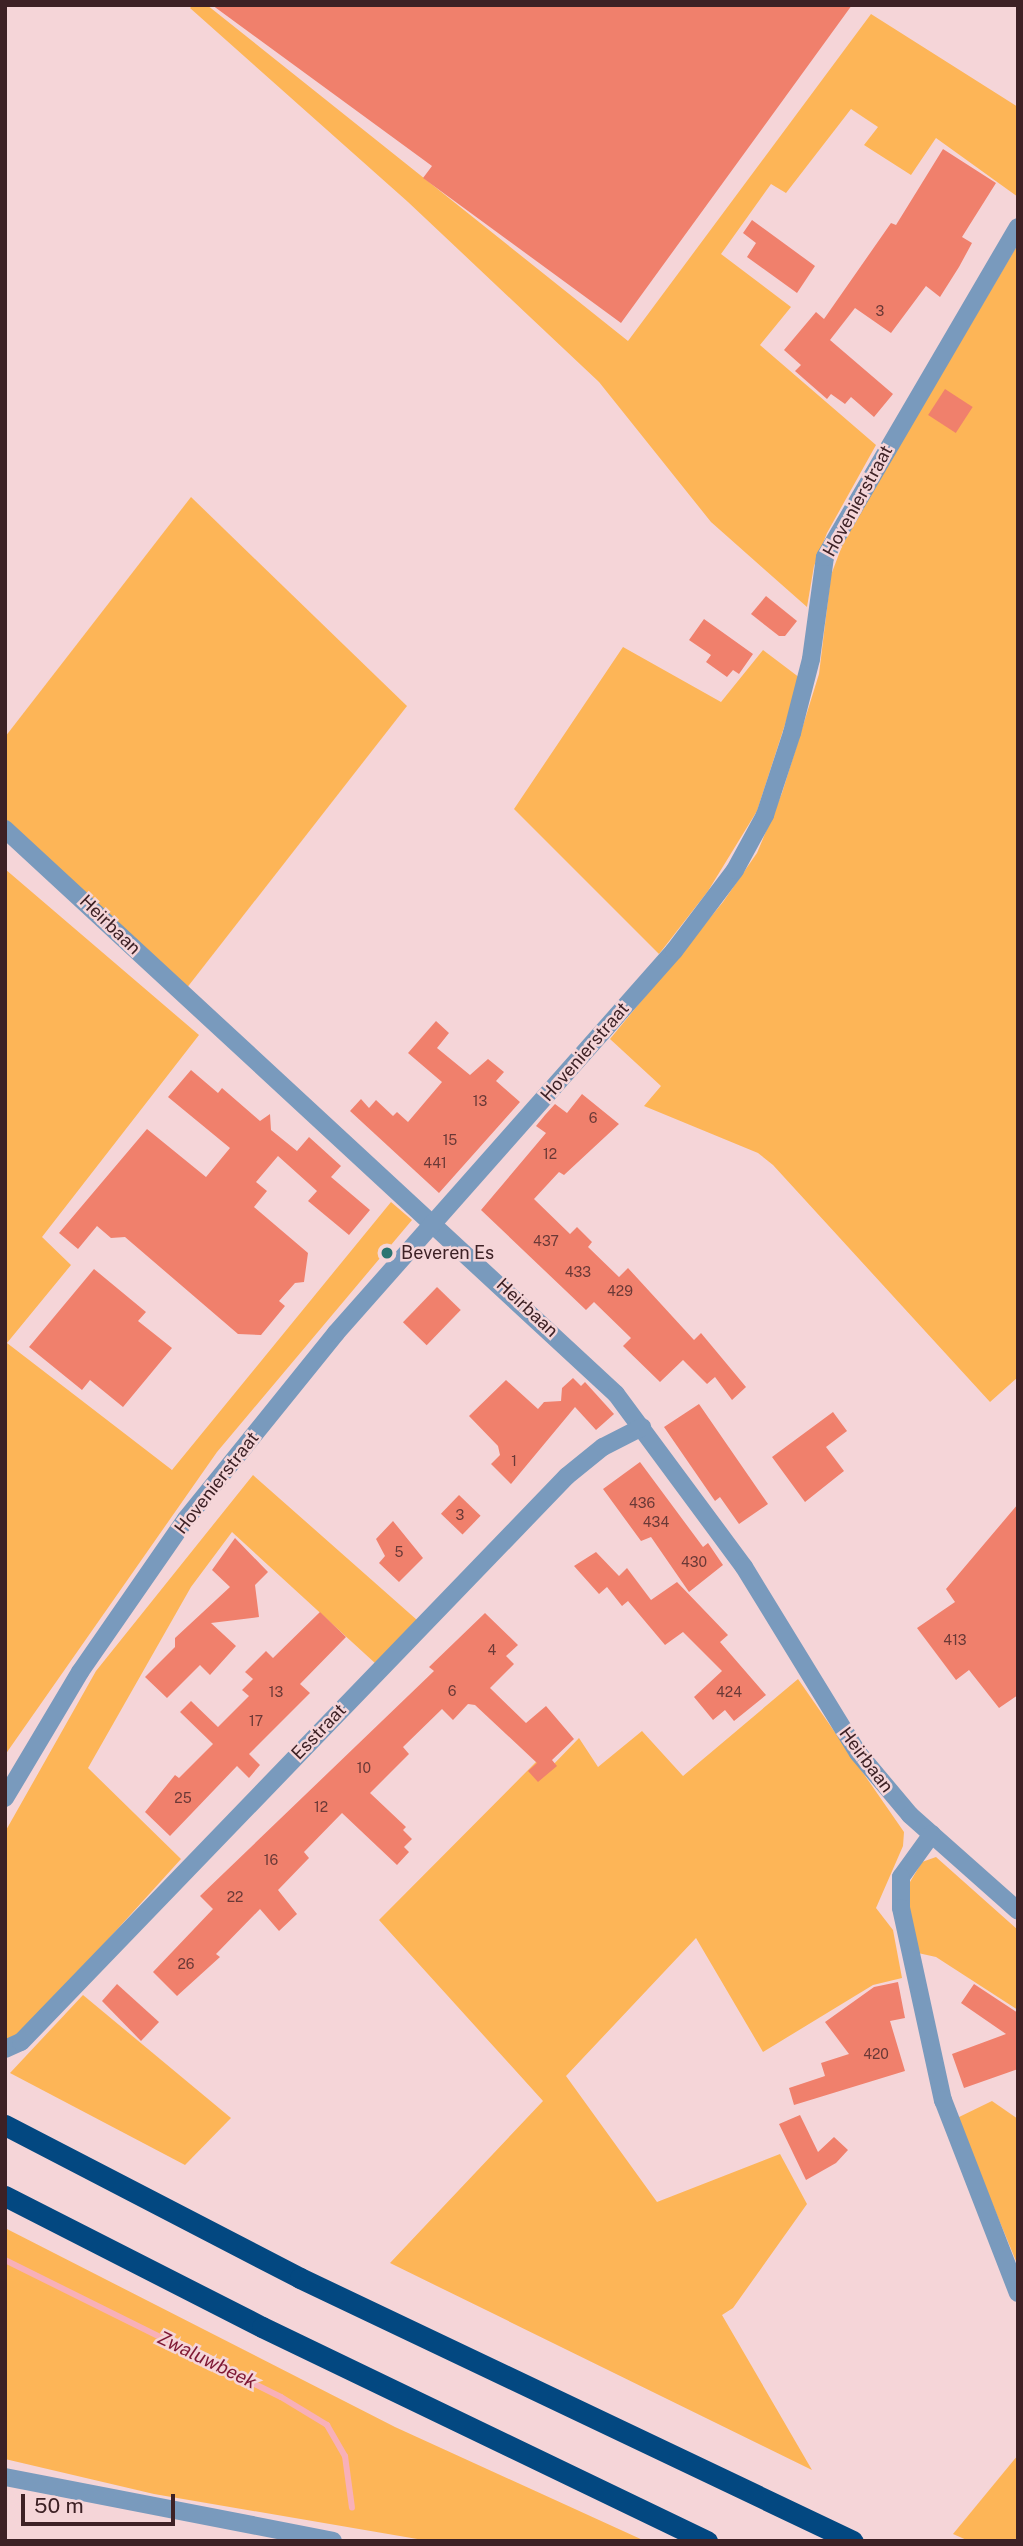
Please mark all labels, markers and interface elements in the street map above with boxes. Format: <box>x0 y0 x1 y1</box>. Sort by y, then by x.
house number: 3 <box>876 303 884 319</box>
street label: Hovenierstraat <box>819 442 897 560</box>
street label: Heirbaan <box>75 891 145 959</box>
street label: Hovenierstraat <box>536 998 634 1106</box>
house number: 13 <box>473 1093 487 1109</box>
house number: 6 <box>589 1110 597 1126</box>
house number: 15 <box>443 1132 457 1148</box>
house number: 12 <box>543 1146 557 1162</box>
house number: 441 <box>423 1155 447 1171</box>
house number: 437 <box>533 1233 559 1249</box>
place label: Beveren Es <box>401 1242 494 1264</box>
marker: Beveren Es <box>379 1245 395 1261</box>
house number: 433 <box>565 1264 591 1280</box>
street label: Heirbaan <box>492 1274 562 1342</box>
house number: 429 <box>607 1283 633 1299</box>
street label: Hovenierstraat <box>170 1428 264 1538</box>
house number: 1 <box>511 1453 517 1469</box>
house number: 436 <box>629 1495 655 1511</box>
house number: 3 <box>456 1507 464 1523</box>
house number: 434 <box>643 1514 669 1530</box>
house number: 5 <box>395 1544 403 1560</box>
house number: 430 <box>681 1554 707 1570</box>
house number: 413 <box>943 1632 967 1648</box>
house number: 4 <box>488 1642 496 1658</box>
house number: 6 <box>448 1683 456 1699</box>
house number: 13 <box>269 1684 283 1700</box>
house number: 424 <box>716 1684 742 1700</box>
street label: Esstraat <box>287 1700 351 1764</box>
house number: 17 <box>249 1713 263 1729</box>
street label: Heirbaan <box>834 1723 898 1797</box>
house number: 10 <box>357 1760 371 1776</box>
house number: 25 <box>174 1790 192 1806</box>
house number: 12 <box>314 1799 328 1815</box>
house number: 16 <box>264 1852 278 1868</box>
house number: 22 <box>227 1889 243 1905</box>
house number: 26 <box>177 1956 195 1972</box>
house number: 420 <box>863 2046 889 2062</box>
water label: Zwaluwbeek <box>154 2326 260 2394</box>
scale bar <box>24 2480 178 2524</box>
text: 50 m <box>34 2493 84 2518</box>

